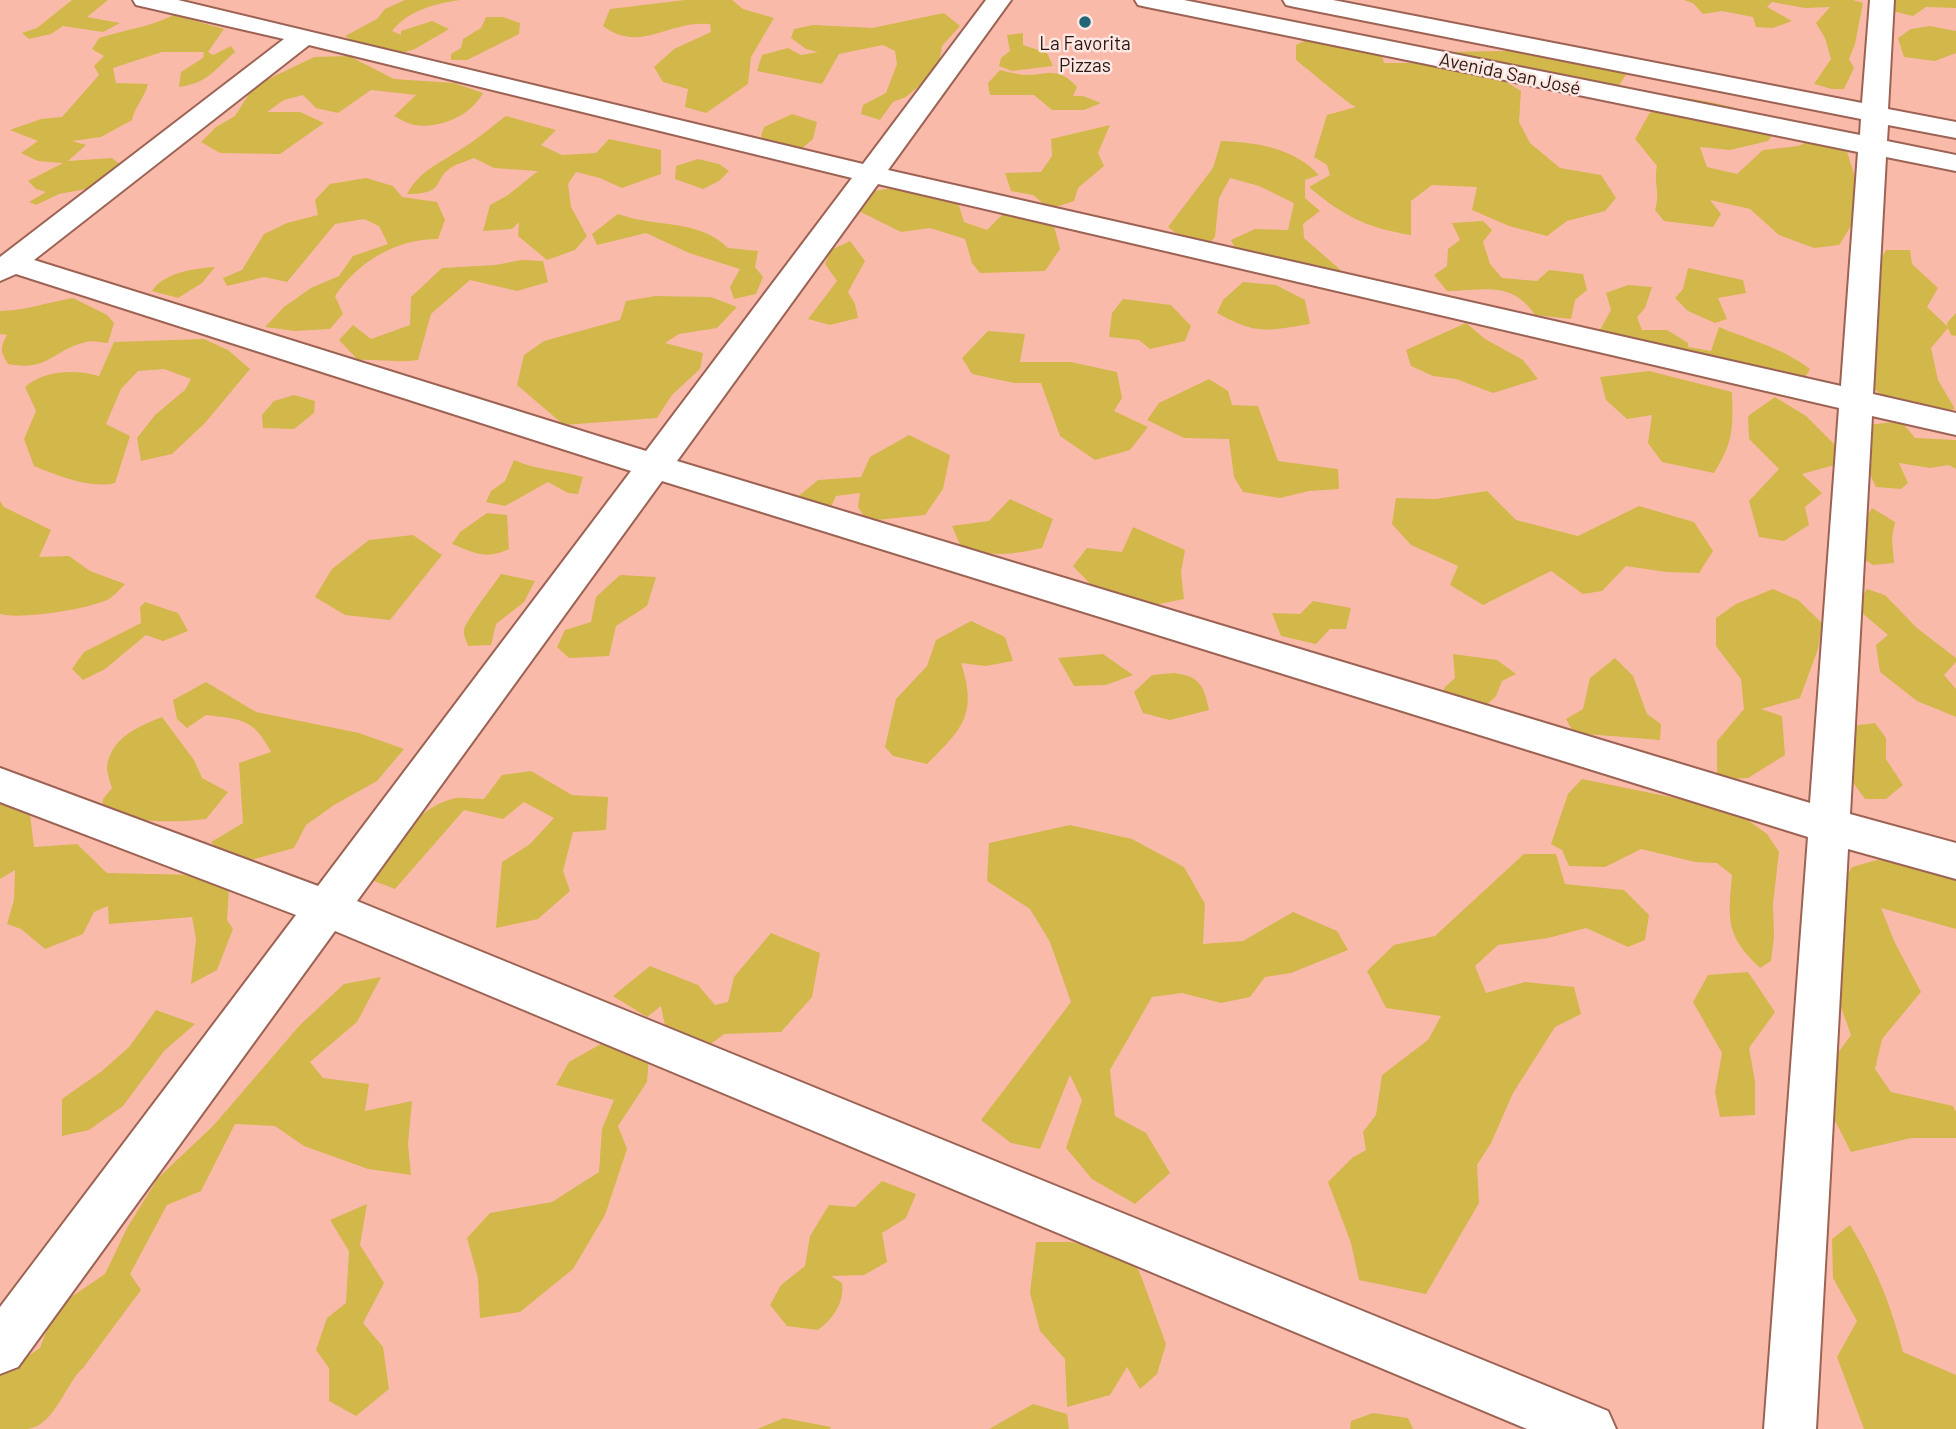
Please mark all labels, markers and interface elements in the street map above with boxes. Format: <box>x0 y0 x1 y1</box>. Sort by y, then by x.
marker: La Favorita Pizzas <box>1077 14 1093 30</box>
place label: La Favorita Pizzas <box>1039 33 1131 77</box>
street label: Avenida San José <box>1437 48 1583 100</box>

